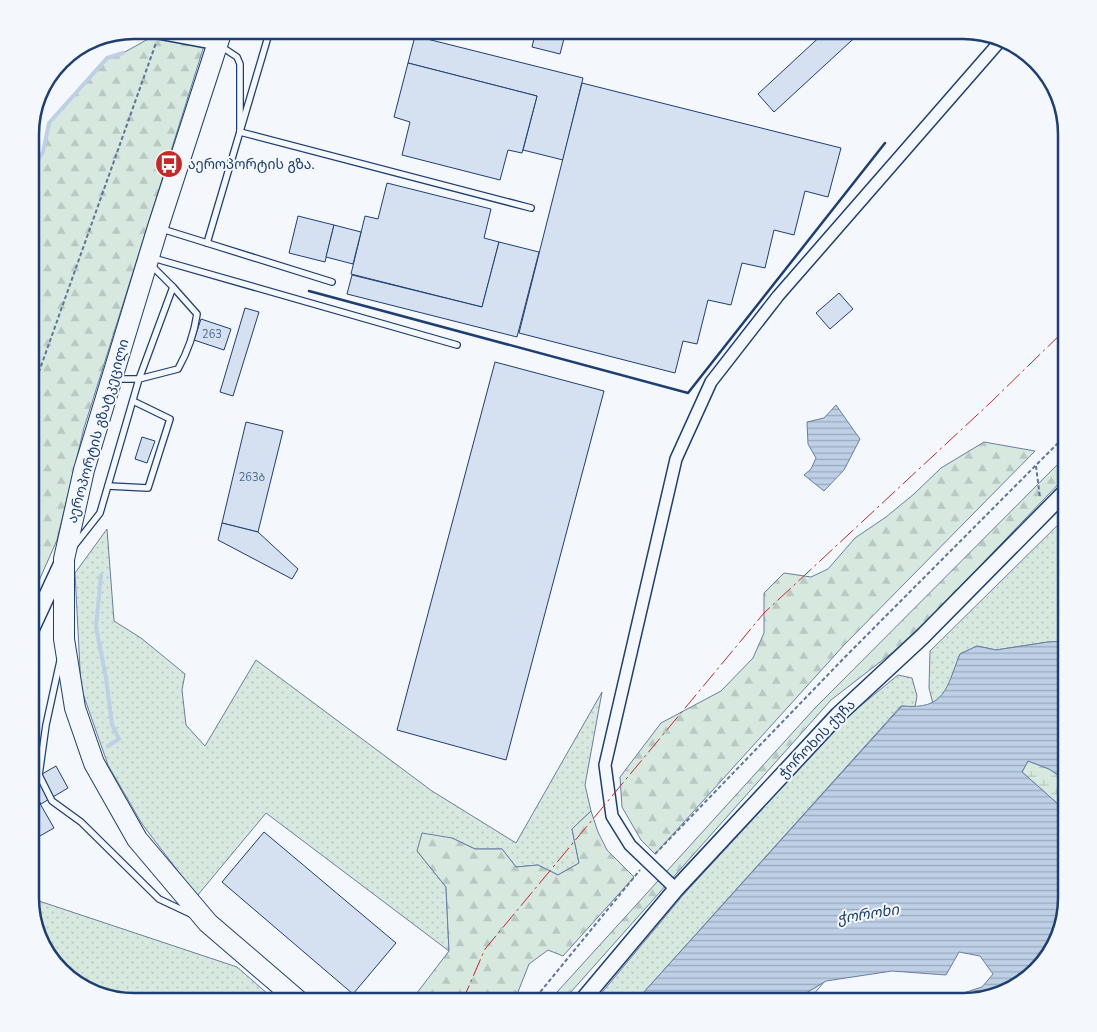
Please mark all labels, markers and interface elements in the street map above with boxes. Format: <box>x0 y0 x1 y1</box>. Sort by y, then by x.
bus stop icon: აეროპორტის გზა. <box>154 149 184 179</box>
place label: აეროპორტის გზა. <box>188 155 315 174</box>
house number: 263 <box>202 327 222 342</box>
street label: აეროპორტის გზატკეცილი <box>63 337 133 525</box>
house number: 263ბ <box>239 470 266 485</box>
street label: ჭოროხის ქუჩა <box>774 695 860 783</box>
water label: ჭოროხი <box>836 899 902 929</box>

